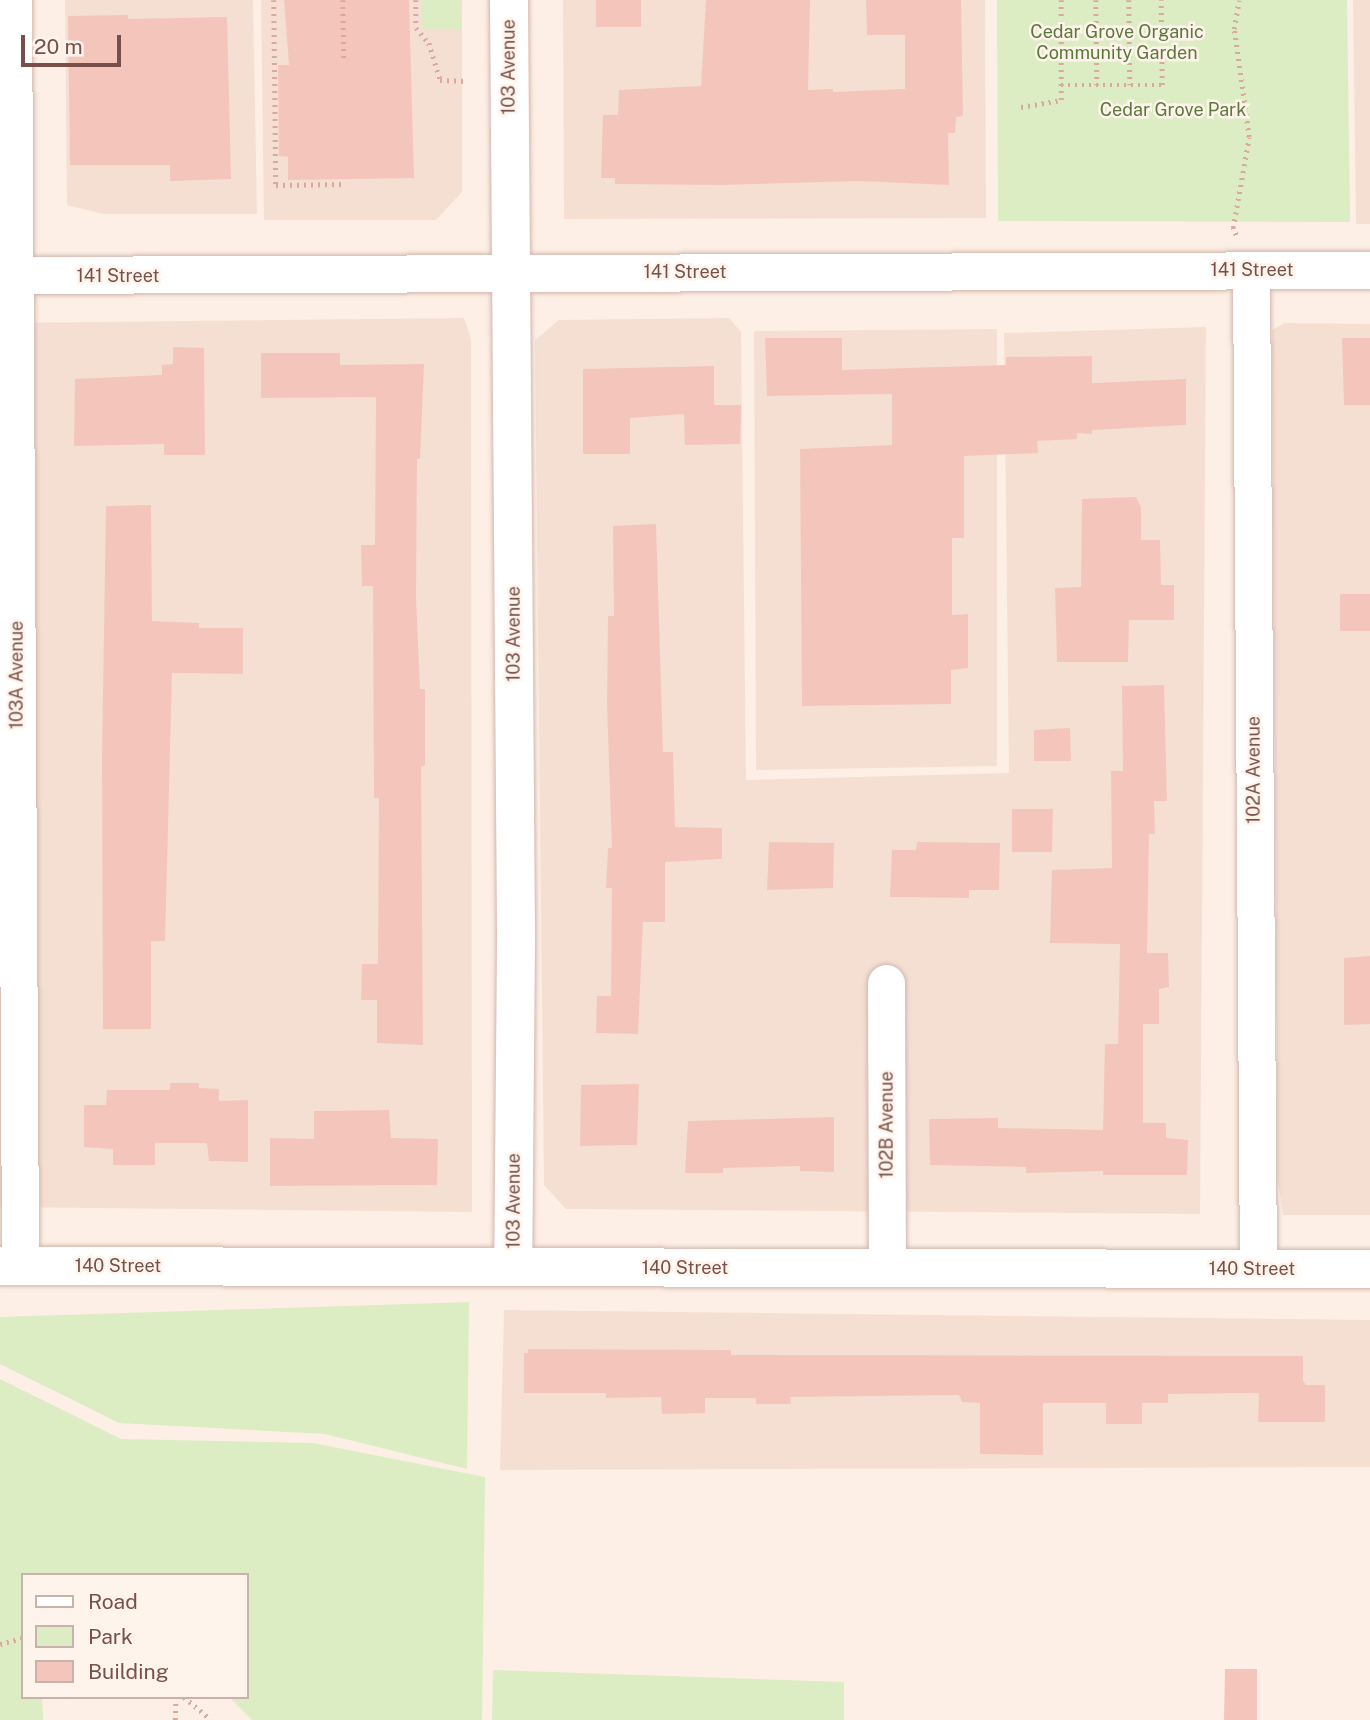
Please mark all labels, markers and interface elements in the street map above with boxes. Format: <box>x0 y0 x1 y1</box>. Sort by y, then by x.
street label: 103 Avenue <box>498 19 520 115</box>
scale bar <box>24 21 124 65</box>
park label: Cedar Grove Organic Community Garden <box>1030 22 1204 64</box>
text: 20 m <box>34 34 83 59</box>
park label: Cedar Grove Park <box>1100 99 1246 121</box>
street label: 141 Street <box>1211 259 1293 281</box>
street label: 141 Street <box>644 261 726 283</box>
street label: 141 Street <box>77 265 159 287</box>
street label: 103 Avenue <box>503 586 525 682</box>
street label: 103A Avenue <box>6 621 28 729</box>
street label: 102A Avenue <box>1243 716 1265 824</box>
street label: 102B Avenue <box>876 1071 898 1179</box>
street label: 103 Avenue <box>503 1153 525 1249</box>
street label: 140 Street <box>75 1255 161 1277</box>
street label: 140 Street <box>642 1257 728 1279</box>
street label: 140 Street <box>1209 1258 1295 1280</box>
legend <box>21 1573 248 1699</box>
text: Road <box>88 1589 138 1614</box>
text: Park <box>88 1624 133 1649</box>
text: Building <box>88 1659 169 1684</box>

